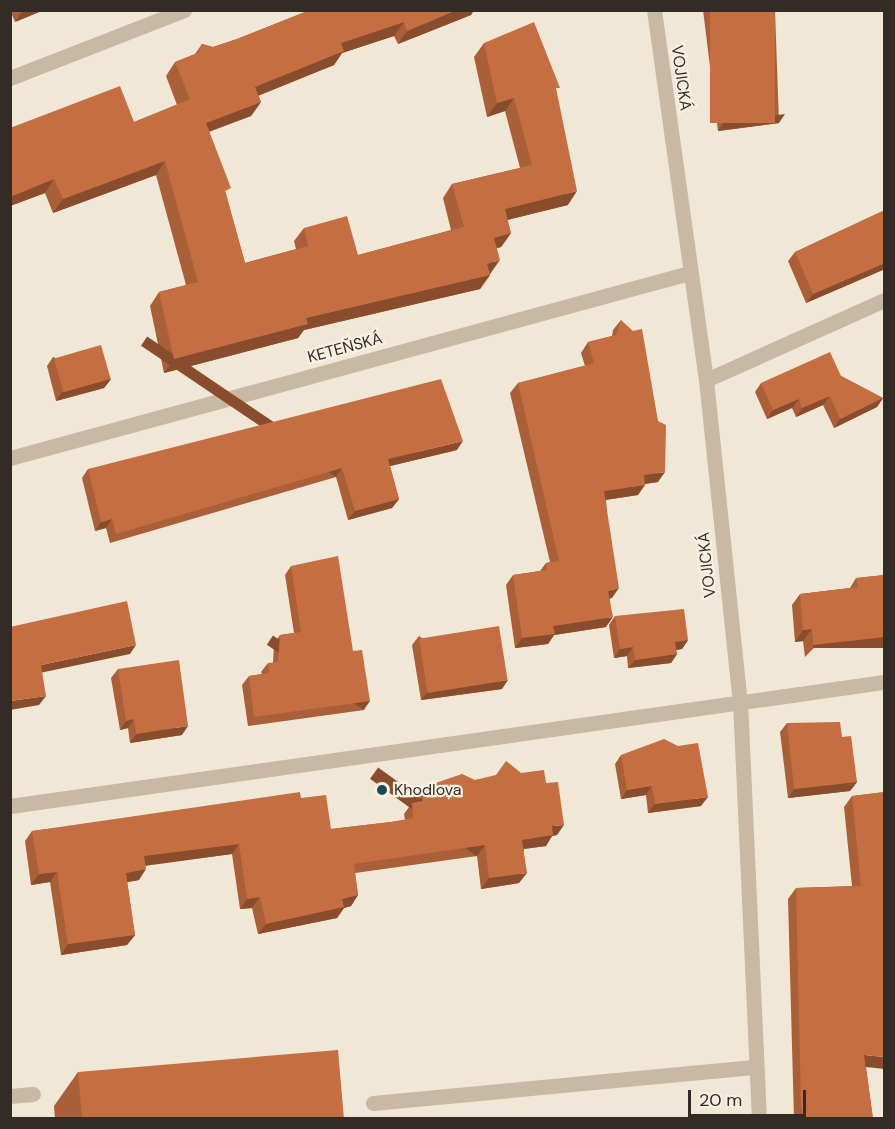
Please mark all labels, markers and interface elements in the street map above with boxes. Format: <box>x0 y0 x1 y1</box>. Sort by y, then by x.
street label: VOJICKÁ <box>667 44 695 112</box>
street label: KETEŇSKÁ <box>305 329 385 367</box>
street label: VOJICKÁ <box>694 531 720 599</box>
place label: Khodlova <box>394 780 461 800</box>
marker: Khodlova <box>375 783 389 797</box>
scale bar <box>691 1078 810 1116</box>
text: 20 m <box>699 1088 742 1112</box>

